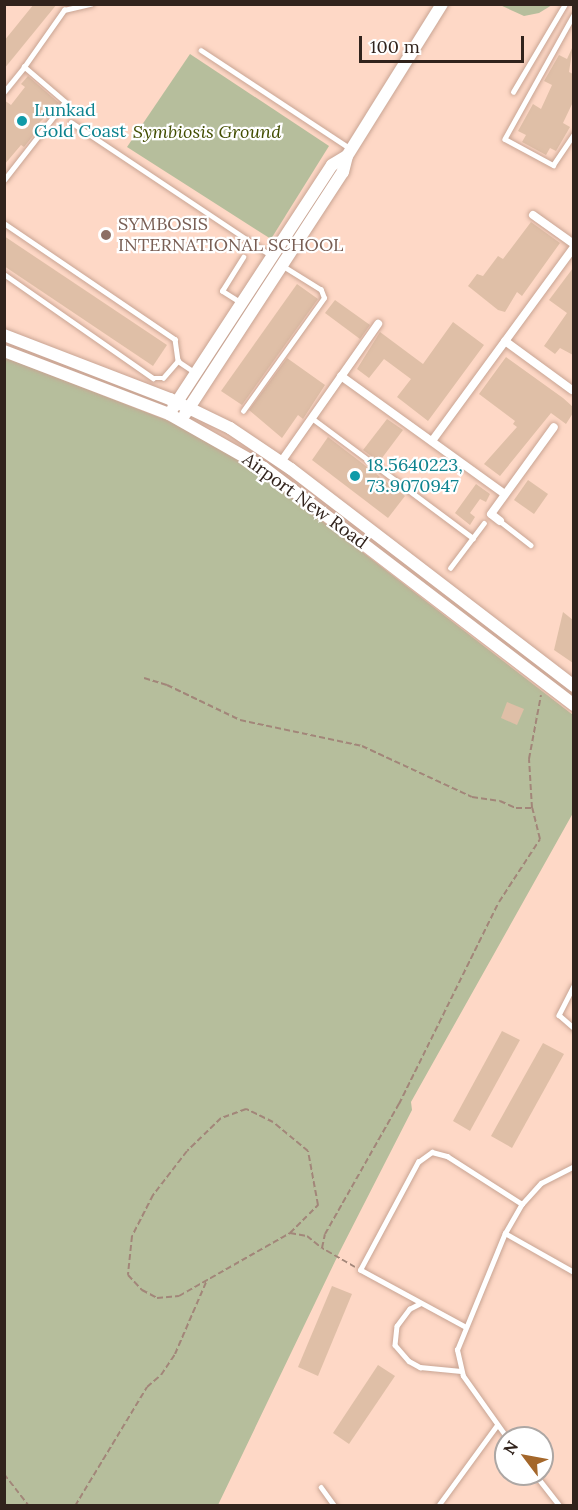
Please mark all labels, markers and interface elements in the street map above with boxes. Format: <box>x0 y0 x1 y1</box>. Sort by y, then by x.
scale bar <box>362 24 527 62</box>
text: 100 m <box>370 35 420 58</box>
place label: Lunkad Gold Coast <box>34 100 126 142</box>
marker: Lunkad Gold Coast <box>15 114 29 128</box>
park label: Symbiosis Ground <box>133 121 281 143</box>
place label: SYMBOSIS INTERNATIONAL SCHOOL <box>118 214 343 256</box>
marker: SYMBOSIS INTERNATIONAL SCHOOL <box>99 228 113 242</box>
street label: Airport New Road <box>238 448 372 554</box>
place label: 18.5640223, 73.9070947 <box>367 455 463 498</box>
marker: 18.5640223, 73.9070947 <box>348 469 362 483</box>
north arrow <box>494 1426 554 1486</box>
text: N <box>499 1437 522 1458</box>

